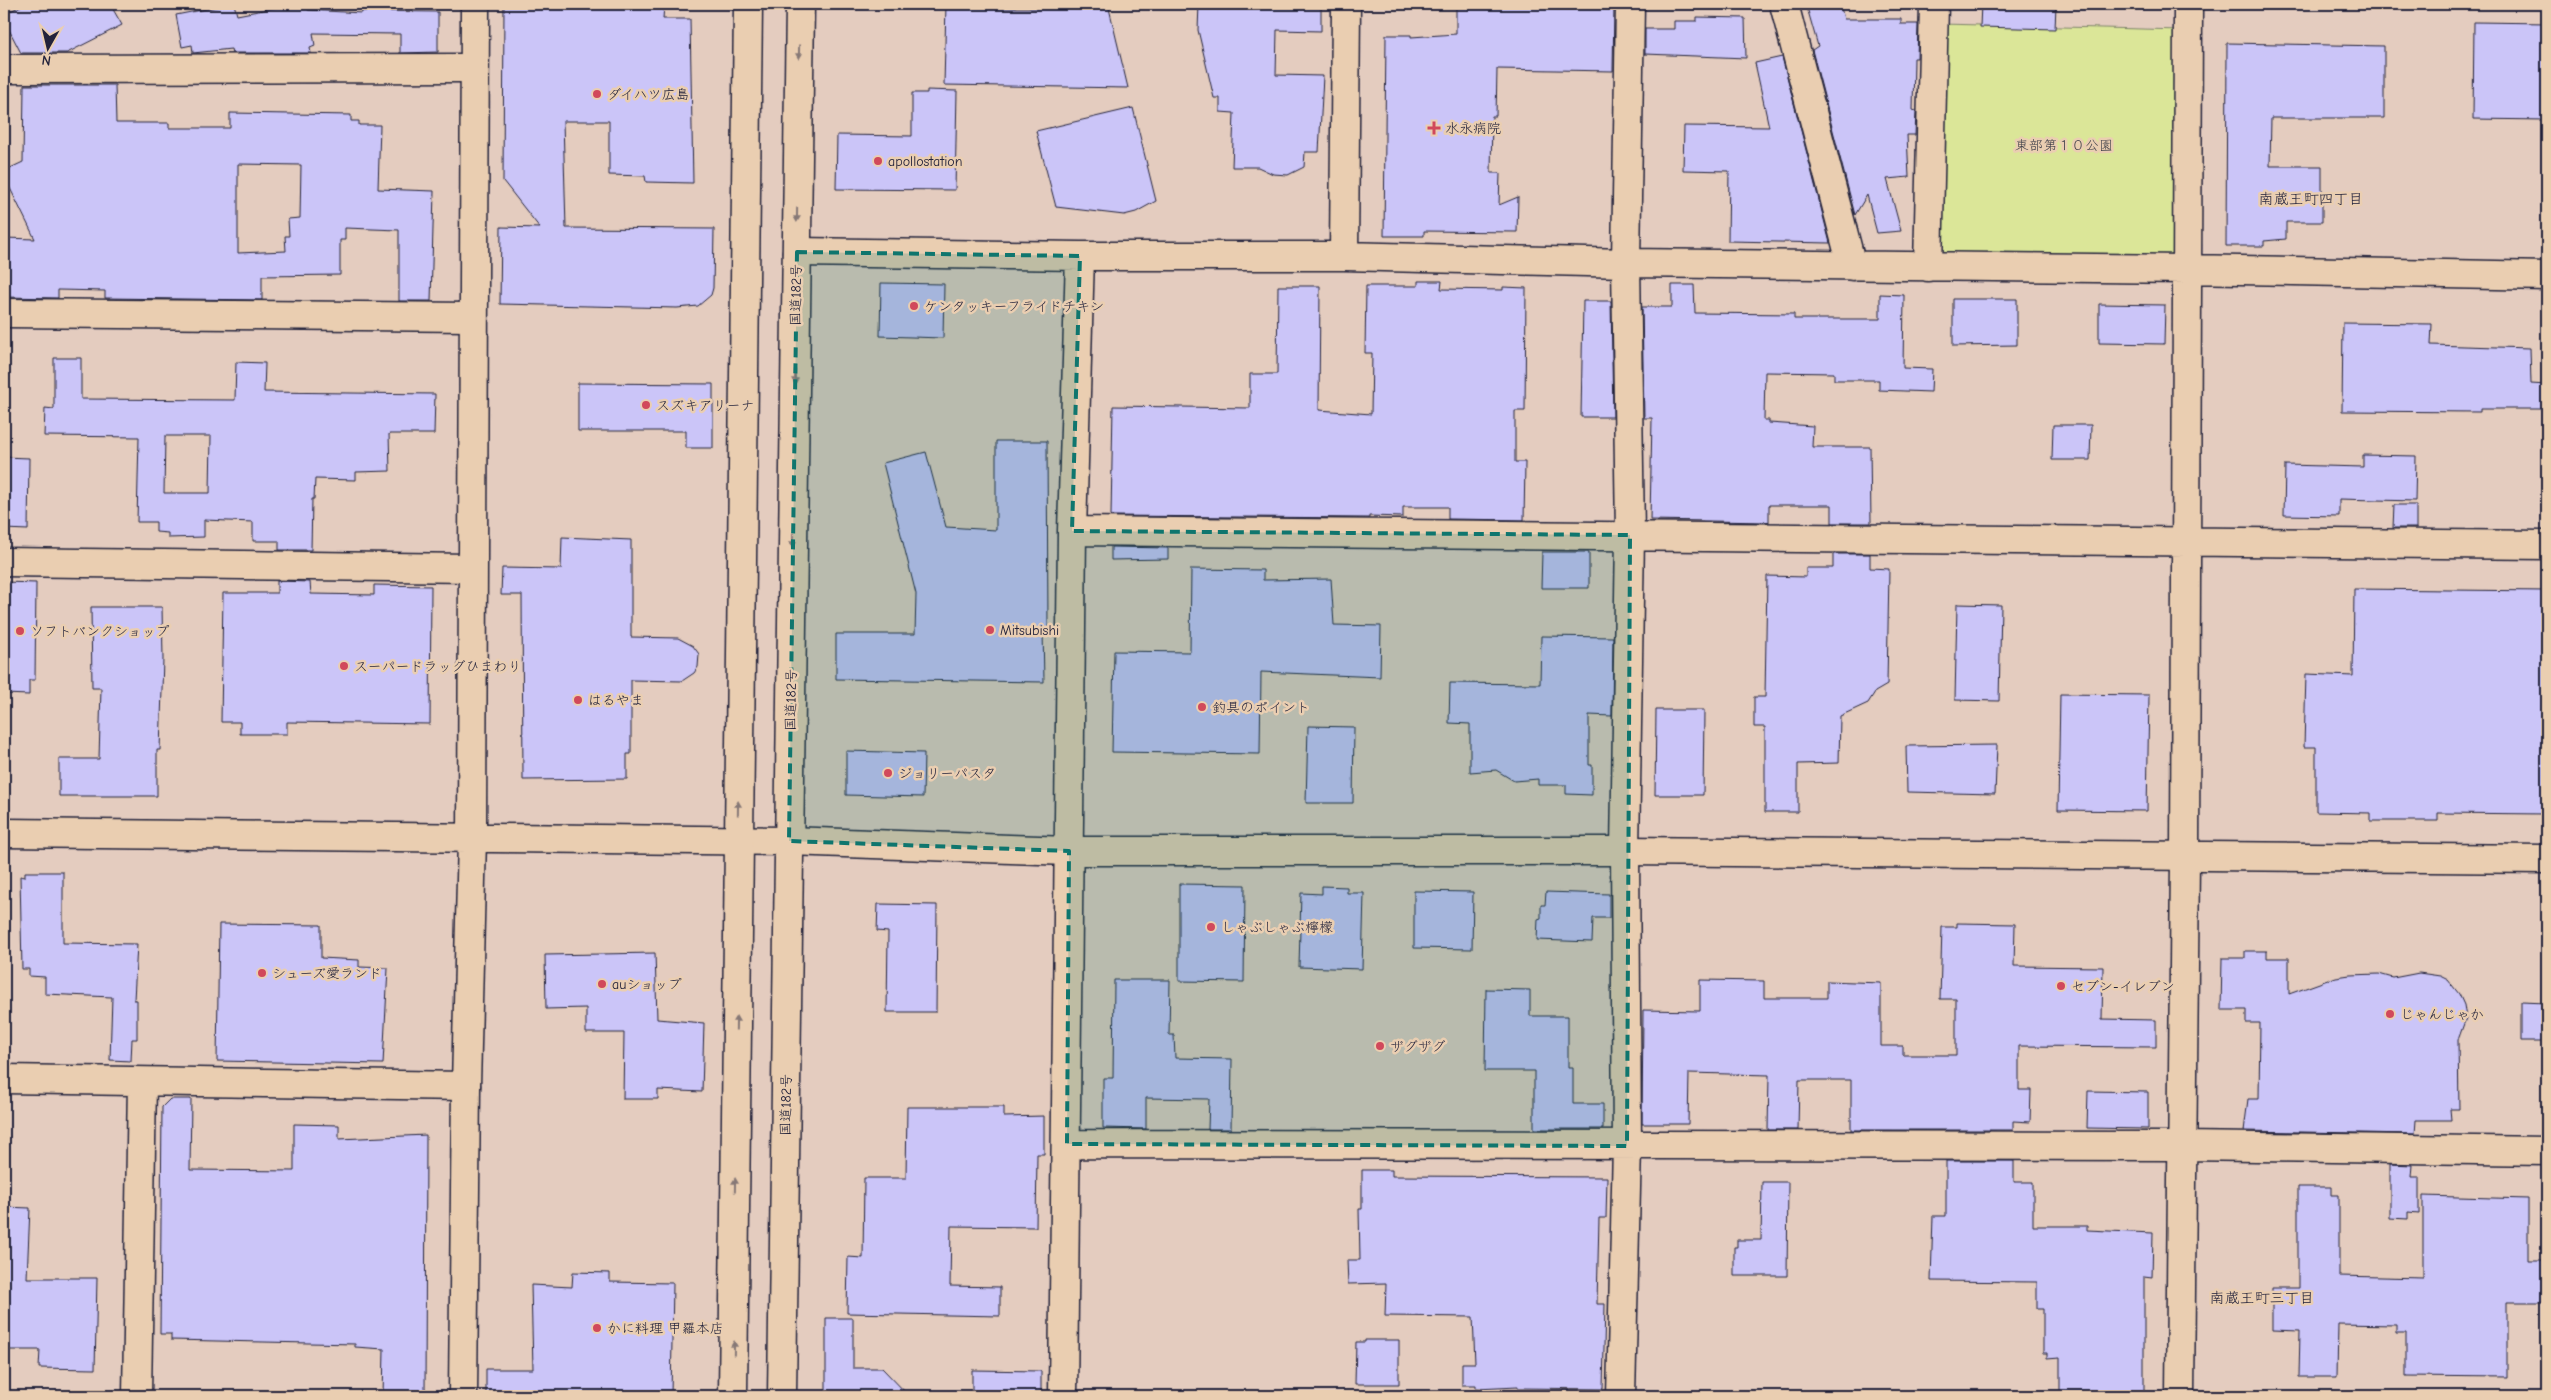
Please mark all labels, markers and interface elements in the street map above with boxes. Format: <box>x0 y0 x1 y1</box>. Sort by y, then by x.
north arrow <box>22 22 72 72</box>
one-way arrow <box>795 45 803 61</box>
text: N <box>41 51 52 69</box>
place label: ダイハツ広島 <box>607 86 690 103</box>
marker: ダイハツ広島 <box>591 88 603 100</box>
place label: 水永病院 <box>1445 120 1501 137</box>
marker: 水永病院 <box>1427 121 1441 135</box>
park label: 東部第１０公園 <box>2015 137 2113 154</box>
place label: apollostation <box>888 153 962 170</box>
marker: apollostation <box>872 155 884 167</box>
district label: 南蔵王町四丁目 <box>2258 190 2364 208</box>
one-way arrow <box>793 207 801 223</box>
street label: 国道182号 <box>787 264 805 326</box>
place label: ケンタッキーフライドチキン <box>924 298 1104 315</box>
marker: ケンタッキーフライドチキン <box>908 300 920 312</box>
one-way arrow <box>791 370 799 386</box>
place label: スズキアリーナ <box>656 397 755 414</box>
marker: スズキアリーナ <box>640 399 652 411</box>
one-way arrow <box>789 532 797 548</box>
place label: Mitsubishi <box>1000 622 1059 639</box>
place label: ソフトバンクショップ <box>30 623 169 640</box>
marker: Mitsubishi <box>984 624 996 636</box>
marker: ソフトバンクショップ <box>14 625 26 637</box>
place label: スーパードラッグひまわり <box>354 658 521 675</box>
marker: スーパードラッグひまわり <box>338 660 350 672</box>
street label: 国道182号 <box>782 669 800 731</box>
place label: はるやま <box>588 692 644 709</box>
marker: はるやま <box>572 694 584 706</box>
place label: 釣具のポイント <box>1212 699 1310 716</box>
marker: 釣具のポイント <box>1196 701 1208 713</box>
place label: ジョリーパスタ <box>898 765 996 782</box>
marker: ジョリーパスタ <box>882 767 894 779</box>
one-way arrow <box>735 799 743 815</box>
place label: しゃぶしゃぶ檸檬 <box>1221 919 1333 936</box>
marker: しゃぶしゃぶ檸檬 <box>1205 921 1217 933</box>
place label: シューズ愛ランド <box>272 965 382 982</box>
marker: シューズ愛ランド <box>256 967 268 979</box>
place label: auショップ <box>612 976 682 993</box>
marker: auショップ <box>596 978 608 990</box>
place label: セブン-イレブン <box>2071 978 2175 995</box>
marker: セブン-イレブン <box>2055 980 2067 992</box>
place label: じゃんじゃか <box>2400 1006 2484 1023</box>
marker: じゃんじゃか <box>2384 1008 2396 1020</box>
one-way arrow <box>733 1014 741 1030</box>
place label: ザグザグ <box>1390 1038 1445 1055</box>
marker: ザグザグ <box>1374 1040 1386 1052</box>
street label: 国道182号 <box>777 1074 795 1136</box>
one-way arrow <box>731 1177 739 1193</box>
district label: 南蔵王町三丁目 <box>2209 1289 2315 1307</box>
place label: かに料理 甲羅本店 <box>607 1320 724 1337</box>
marker: かに料理 甲羅本店 <box>591 1322 603 1334</box>
one-way arrow <box>730 1339 738 1355</box>

